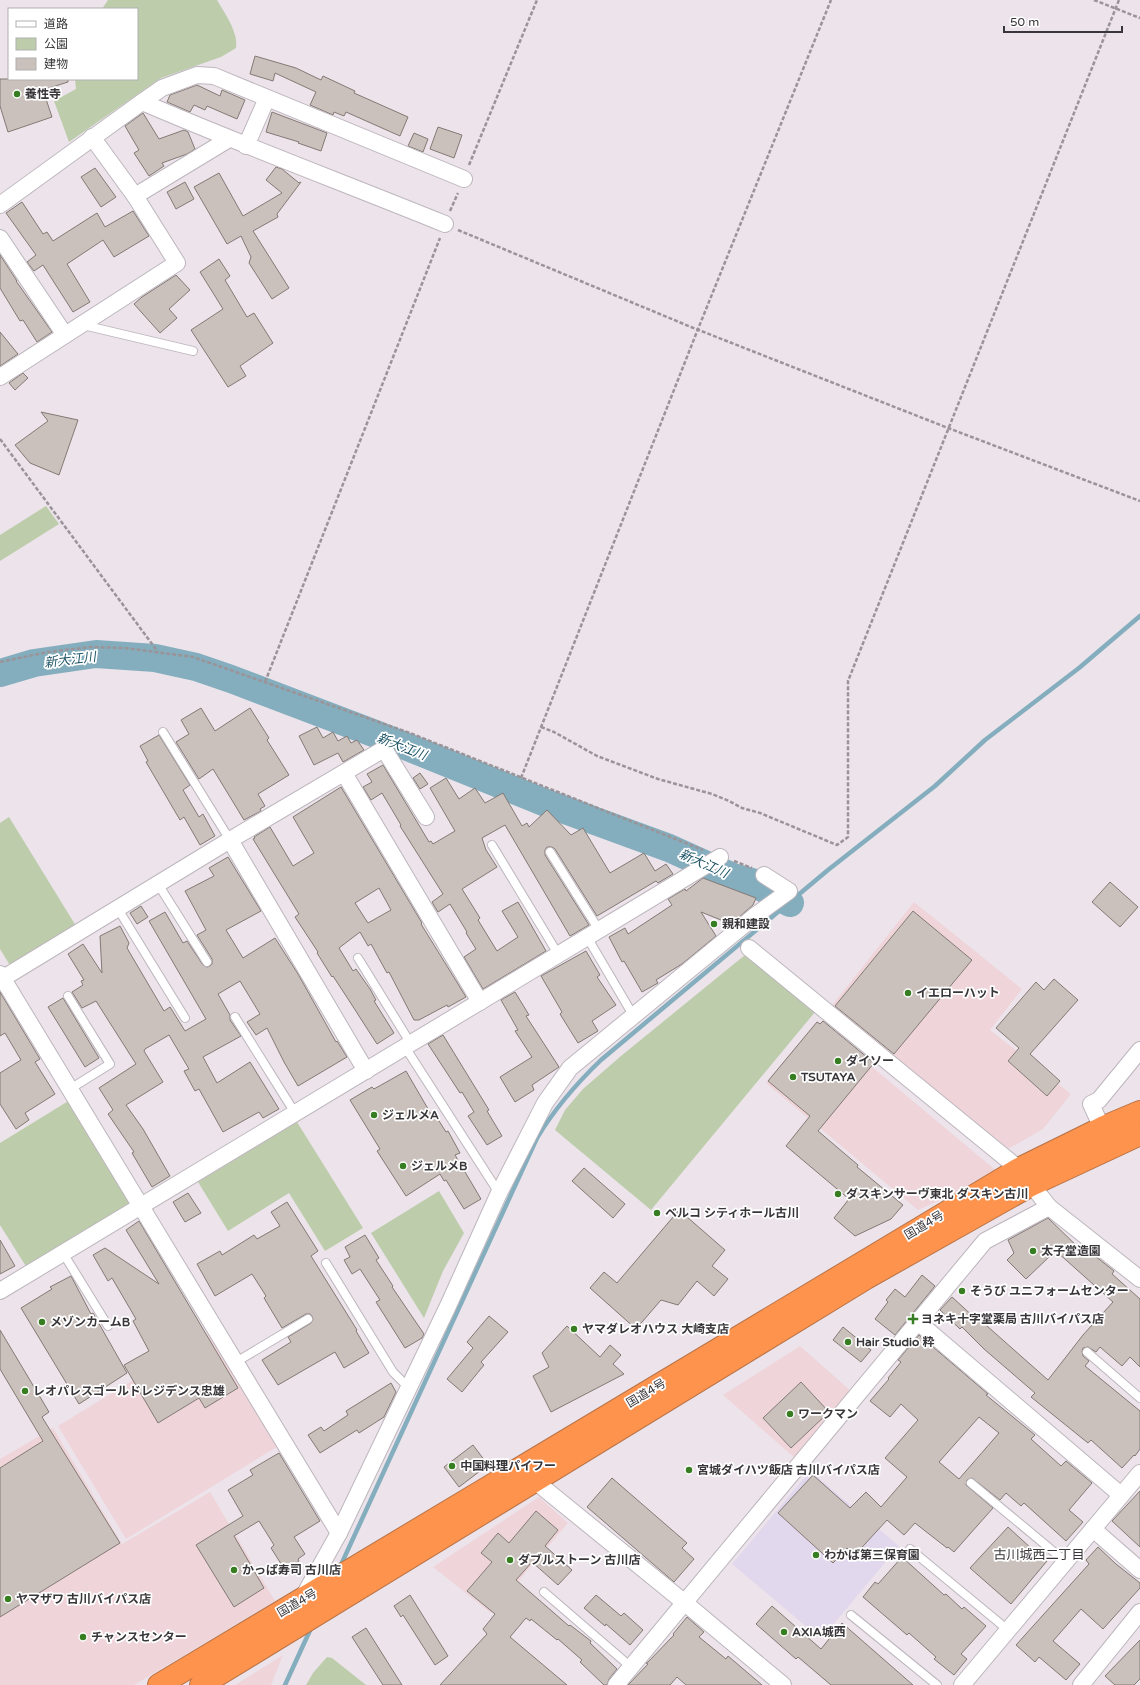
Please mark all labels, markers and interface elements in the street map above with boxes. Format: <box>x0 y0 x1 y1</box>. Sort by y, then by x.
legend <box>8 8 138 80</box>
scale bar <box>1004 8 1122 34</box>
text: 50 m <box>1010 15 1039 29</box>
text: 道路 <box>44 17 68 31</box>
text: 公園 <box>44 37 68 51</box>
text: 建物 <box>44 57 68 71</box>
place label: 養性寺 <box>25 87 61 101</box>
marker: 養性寺 <box>12 89 22 99</box>
water label: 新大江川 <box>43 649 99 671</box>
water label: 新大江川 <box>374 730 431 764</box>
water label: 新大江川 <box>677 846 732 883</box>
place label: 親和建設 <box>722 917 770 931</box>
marker: 親和建設 <box>709 919 719 929</box>
place label: イエローハット <box>916 986 1000 1000</box>
marker: イエローハット <box>903 988 913 998</box>
place label: ダイソー <box>846 1054 894 1068</box>
marker: ダイソー <box>833 1056 843 1066</box>
place label: TSUTAYA <box>800 1070 856 1084</box>
marker: TSUTAYA <box>788 1072 798 1082</box>
place label: ジェルメA <box>382 1108 439 1122</box>
marker: ジェルメA <box>369 1110 379 1120</box>
place label: ジェルメB <box>411 1159 467 1173</box>
marker: ジェルメB <box>398 1161 408 1171</box>
place label: ダスキンサーヴ東北 ダスキン古川 <box>846 1187 1028 1201</box>
marker: ダスキンサーヴ東北 ダスキン古川 <box>833 1189 843 1199</box>
place label: ベルコ シティホール古川 <box>665 1206 799 1220</box>
marker: ベルコ シティホール古川 <box>652 1208 662 1218</box>
street label: 国道4号 <box>902 1208 946 1242</box>
place label: 太子堂造園 <box>1041 1244 1101 1258</box>
marker: 太子堂造園 <box>1028 1246 1038 1256</box>
place label: そうび ユニフォームセンター <box>970 1284 1129 1298</box>
marker: そうび ユニフォームセンター <box>957 1286 967 1296</box>
place label: ヨネキ十字堂薬局 古川バイパス店 <box>921 1312 1104 1326</box>
marker: ヨネキ十字堂薬局 古川バイパス店 <box>908 1314 918 1324</box>
place label: メゾンカームB <box>50 1315 130 1329</box>
marker: メゾンカームB <box>37 1317 47 1327</box>
place label: ヤマダレオハウス 大崎支店 <box>582 1322 729 1336</box>
marker: ヤマダレオハウス 大崎支店 <box>569 1324 579 1334</box>
place label: Hair Studio 粋 <box>856 1335 935 1349</box>
marker: Hair Studio 粋 <box>843 1337 853 1347</box>
street label: 国道4号 <box>624 1376 668 1410</box>
place label: レオパレスゴールドレジデンス忠雄 <box>33 1384 225 1398</box>
marker: レオパレスゴールドレジデンス忠雄 <box>20 1386 30 1396</box>
place label: ワークマン <box>798 1407 858 1421</box>
marker: ワークマン <box>785 1409 795 1419</box>
place label: 中国料理パイフー <box>460 1459 556 1473</box>
marker: 中国料理パイフー <box>447 1461 457 1471</box>
place label: 宮城ダイハツ飯店 古川バイパス店 <box>697 1463 880 1477</box>
marker: 宮城ダイハツ飯店 古川バイパス店 <box>684 1465 694 1475</box>
district label: 古川城西二丁目 <box>993 1547 1085 1563</box>
place label: わかば第三保育園 <box>824 1548 920 1562</box>
marker: わかば第三保育園 <box>811 1550 821 1560</box>
place label: ダブルストーン 古川店 <box>518 1553 641 1567</box>
marker: ダブルストーン 古川店 <box>505 1555 515 1565</box>
place label: かっぱ寿司 古川店 <box>242 1563 341 1577</box>
marker: かっぱ寿司 古川店 <box>229 1565 239 1575</box>
street label: 国道4号 <box>275 1586 319 1620</box>
place label: ヤマザワ 古川バイパス店 <box>16 1592 151 1606</box>
marker: ヤマザワ 古川バイパス店 <box>3 1594 13 1604</box>
place label: AXIA城西 <box>792 1625 846 1639</box>
marker: AXIA城西 <box>779 1627 789 1637</box>
place label: チャンスセンター <box>91 1630 187 1644</box>
marker: チャンスセンター <box>78 1632 88 1642</box>

